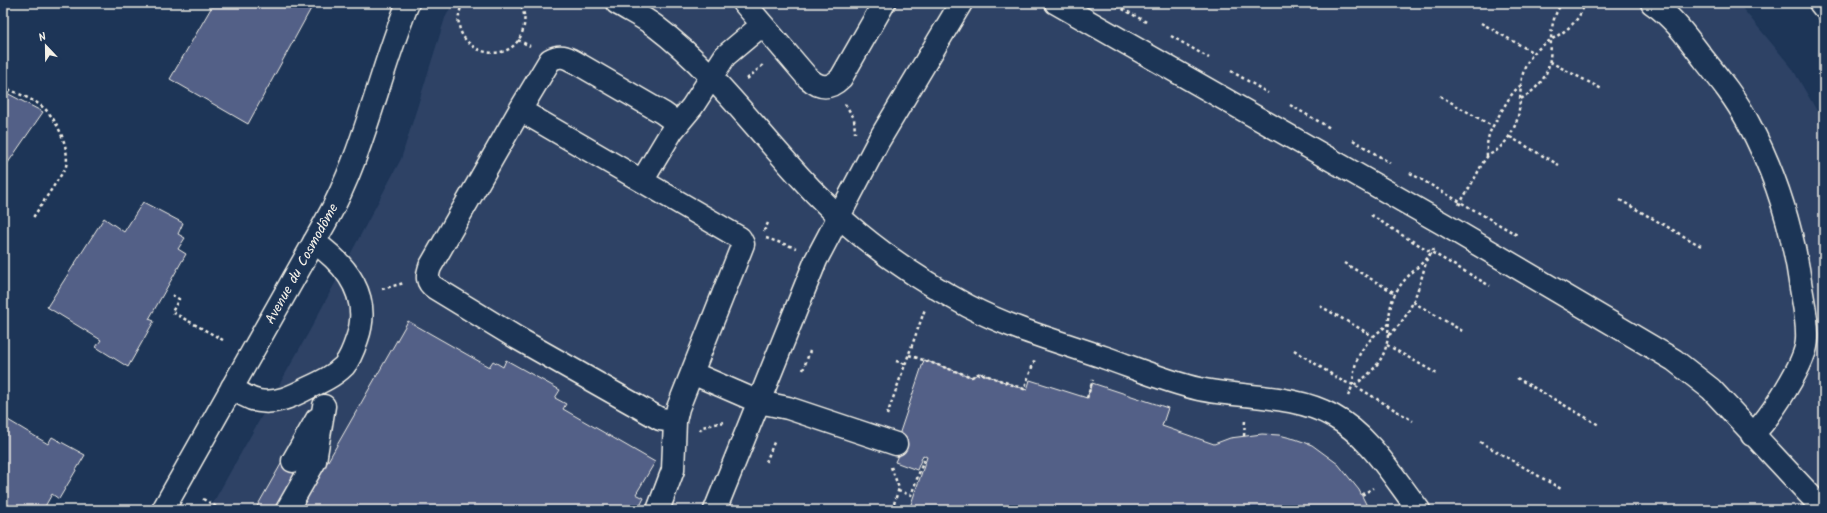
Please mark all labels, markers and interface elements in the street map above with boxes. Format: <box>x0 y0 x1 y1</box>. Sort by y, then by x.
north arrow <box>26 26 66 66</box>
text: N <box>36 28 49 47</box>
street label: Avenue du Cosmodôme <box>260 199 345 328</box>

